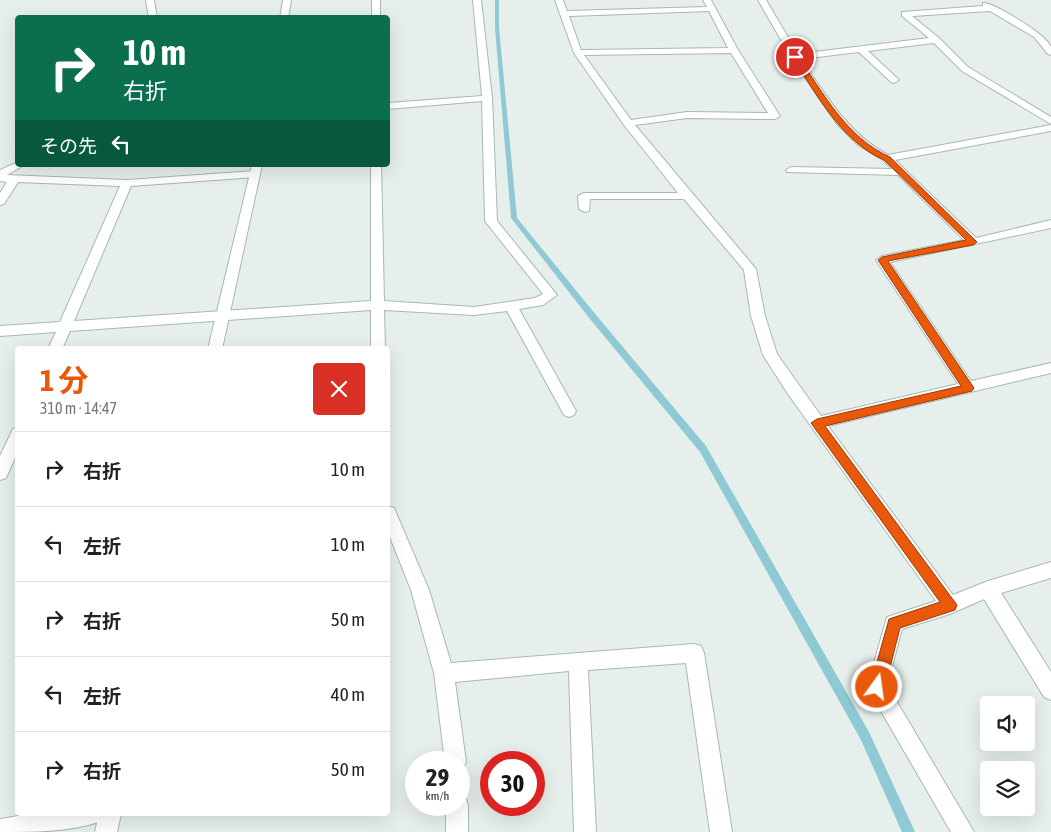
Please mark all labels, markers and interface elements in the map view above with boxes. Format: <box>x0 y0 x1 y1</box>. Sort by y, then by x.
text: 10 m <box>123 32 186 72</box>
icon: right <box>40 35 105 100</box>
pin <box>774 36 816 78</box>
icon: arrive <box>781 43 809 71</box>
text: 右折 <box>123 78 167 104</box>
icon: left <box>107 130 135 158</box>
text: その先 <box>40 135 97 157</box>
text: 1 分 <box>40 363 88 397</box>
button: close <box>313 363 365 415</box>
text: 310 m · 14:47 <box>40 399 117 417</box>
icon: right <box>40 455 68 483</box>
text: 10 m <box>331 458 365 480</box>
text: 右折 <box>83 460 121 482</box>
icon: left <box>40 530 68 558</box>
text: 10 m <box>331 533 365 555</box>
text: 左折 <box>83 535 121 557</box>
icon: right <box>40 605 68 633</box>
text: 50 m <box>331 608 365 630</box>
text: 右折 <box>83 610 121 632</box>
position arrow <box>850 660 902 712</box>
icon: left <box>40 680 68 708</box>
text: 40 m <box>331 683 365 705</box>
text: 左折 <box>83 685 121 707</box>
map controls <box>980 696 1035 816</box>
button: sound <box>980 696 1035 751</box>
speed limit sign: 30 <box>480 751 545 816</box>
icon: right <box>40 755 68 783</box>
text: 50 m <box>331 758 365 780</box>
text: 右折 <box>83 760 121 782</box>
button: layers <box>980 761 1035 816</box>
text: 29 <box>426 763 449 791</box>
text: km/h <box>426 789 449 803</box>

